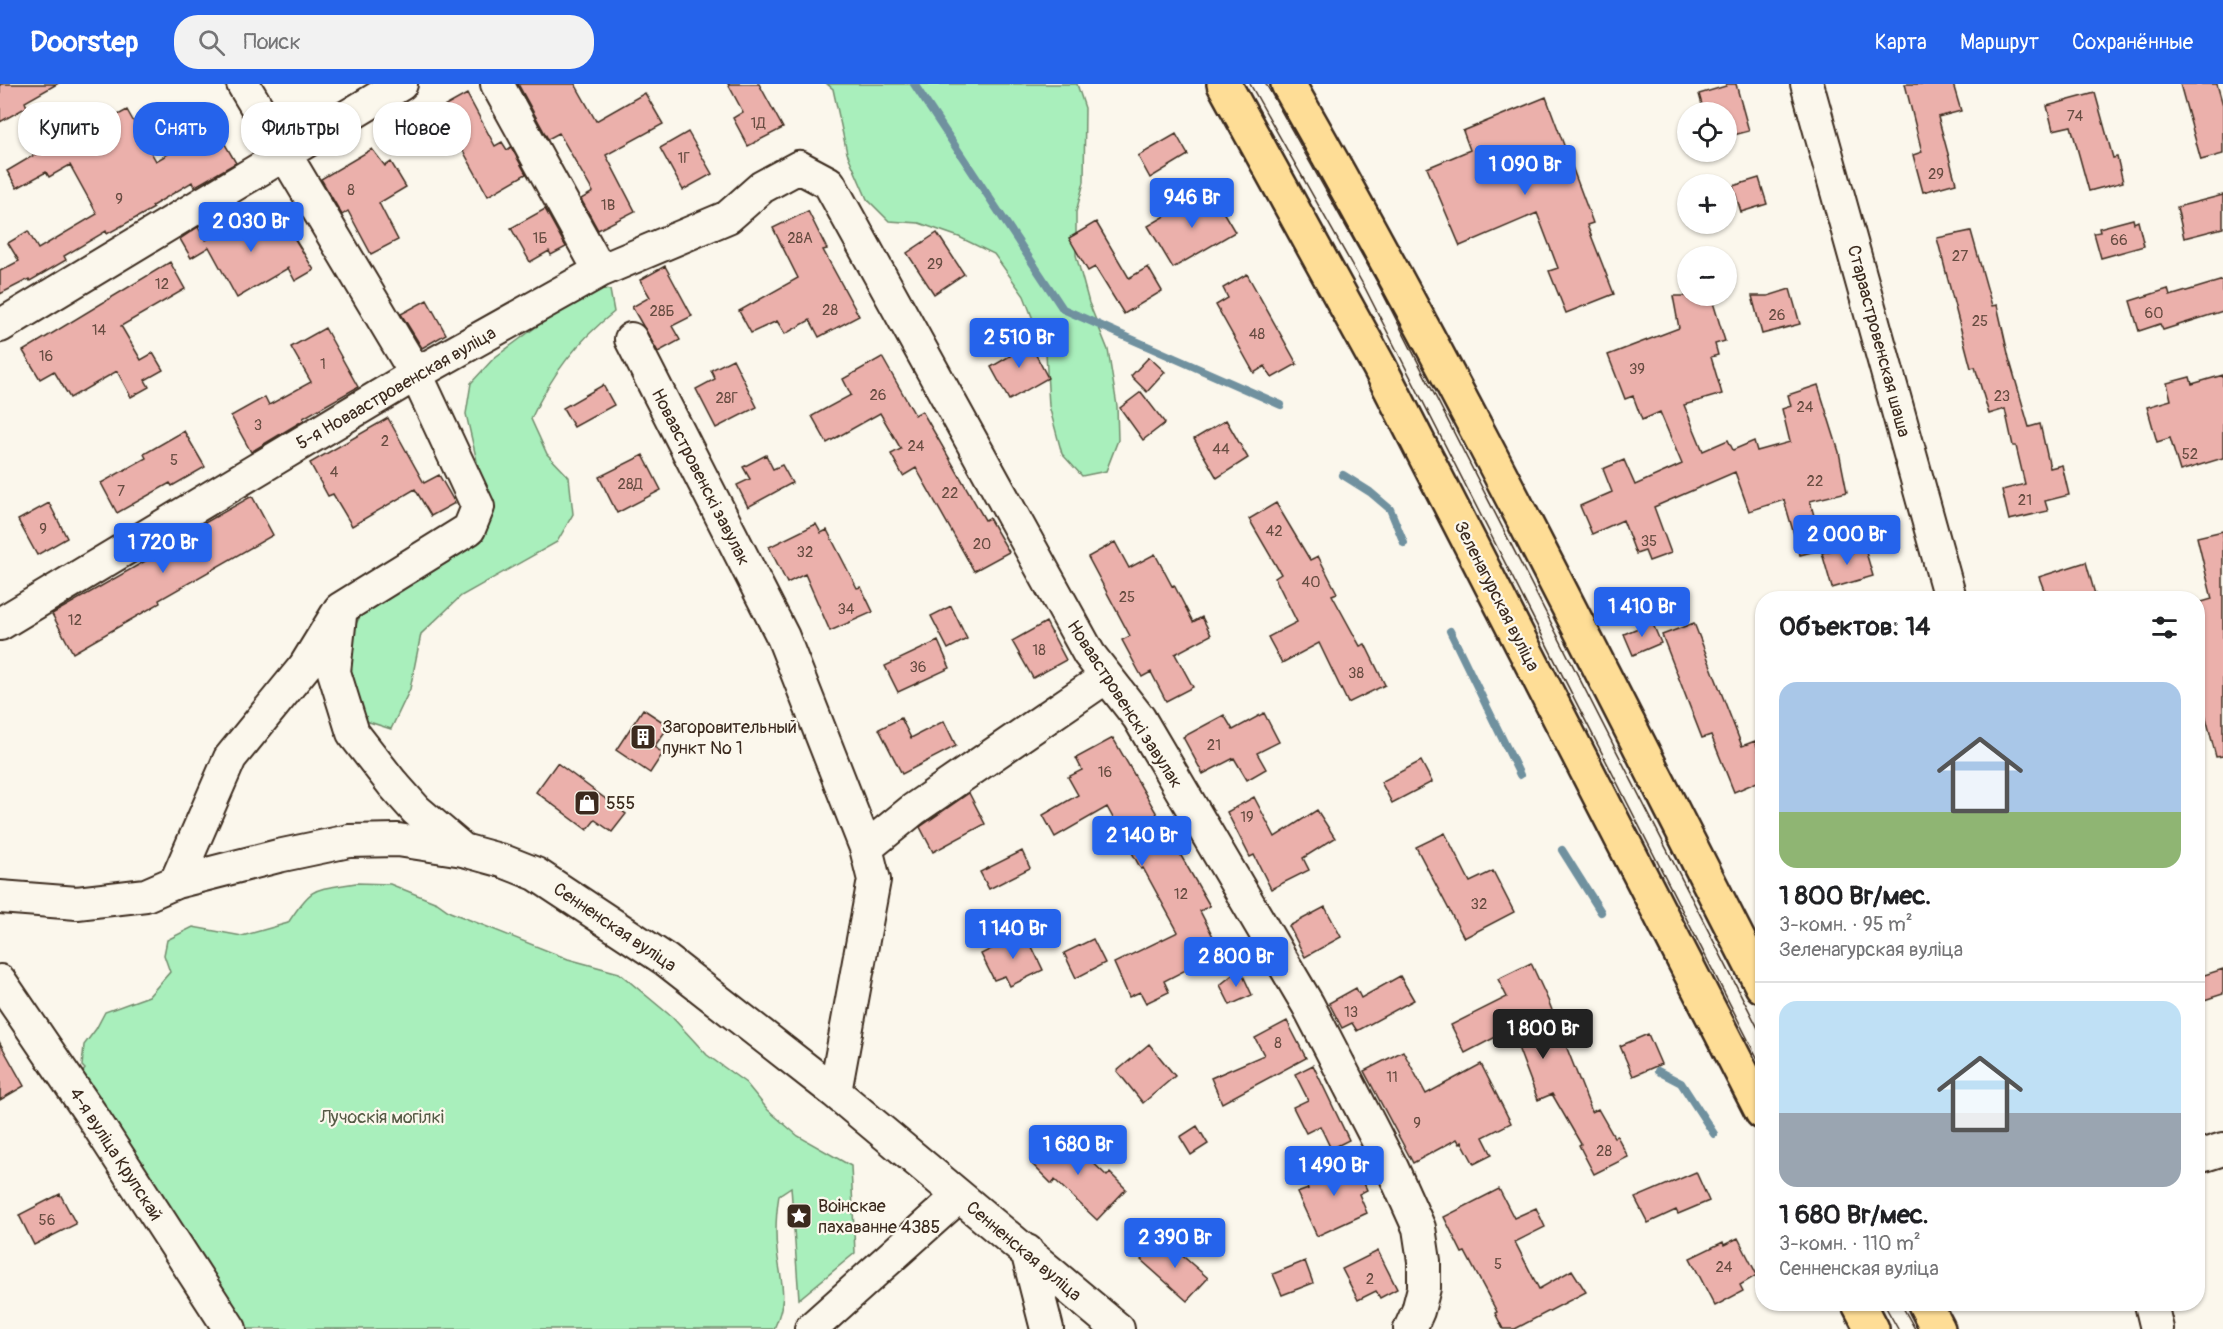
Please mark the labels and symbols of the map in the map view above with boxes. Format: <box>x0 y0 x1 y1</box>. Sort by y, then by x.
house number: 74 <box>2067 107 2084 126</box>
house number: 1Д <box>751 114 766 133</box>
pin: 1 090 Br <box>1463 145 1587 196</box>
house number: 1Г <box>677 149 691 168</box>
house number: 29 <box>1928 165 1944 184</box>
pin: 946 Br <box>1143 178 1241 229</box>
house number: 8 <box>347 181 355 200</box>
house number: 9 <box>115 190 123 209</box>
house number: 1В <box>601 196 615 215</box>
pin: 2 030 Br <box>189 202 313 253</box>
house number: 1Б <box>533 229 547 248</box>
house number: 28А <box>787 229 813 248</box>
house number: 66 <box>2110 231 2128 250</box>
street label: Стараастровенская шаша <box>1842 243 1915 440</box>
house number: 27 <box>1952 247 1968 266</box>
house number: 29 <box>927 255 943 274</box>
house number: 12 <box>155 275 169 294</box>
house number: 28 <box>822 301 838 320</box>
house number: 28Б <box>650 302 674 321</box>
house number: 60 <box>2145 304 2163 323</box>
house number: 26 <box>1768 306 1786 325</box>
house number: 25 <box>1972 312 1988 331</box>
pin: 2 510 Br <box>957 318 1081 369</box>
house number: 14 <box>92 321 107 340</box>
street label: 5-я Новаастровенская вуліца <box>292 322 500 455</box>
house number: 48 <box>1249 325 1266 344</box>
house number: 16 <box>39 347 53 366</box>
house number: 1 <box>320 355 326 374</box>
house number: 39 <box>1629 360 1645 379</box>
street label: Новаастровенскі завулак <box>646 385 755 570</box>
house number: 26 <box>869 386 887 405</box>
house number: 23 <box>1994 387 2010 406</box>
house number: 28Г <box>715 389 739 408</box>
house number: 24 <box>1796 398 1814 417</box>
house number: 3 <box>254 416 262 435</box>
house number: 2 <box>381 432 389 451</box>
house number: 24 <box>907 437 925 456</box>
house number: 44 <box>1212 440 1230 459</box>
house number: 52 <box>2182 445 2198 464</box>
house number: 5 <box>170 451 178 470</box>
house number: 4 <box>330 463 339 482</box>
house number: 22 <box>1807 472 1823 491</box>
house number: 28Д <box>618 475 643 494</box>
house number: 7 <box>117 482 125 501</box>
house number: 22 <box>942 484 958 503</box>
house number: 21 <box>2018 491 2032 510</box>
pin: 2 000 Br <box>1785 515 1909 566</box>
street label: Зеленагурская вуліца <box>1449 517 1544 675</box>
house number: 9 <box>39 520 47 539</box>
house number: 42 <box>1265 522 1283 541</box>
pin: 1 720 Br <box>101 523 225 574</box>
house number: 35 <box>1641 532 1657 551</box>
house number: 20 <box>973 535 991 554</box>
house number: 32 <box>797 543 813 562</box>
house number: 40 <box>1302 573 1320 592</box>
pin: 1 410 Br <box>1580 587 1704 638</box>
house number: 25 <box>1119 588 1135 607</box>
house number: 34 <box>837 600 855 619</box>
house number: 12 <box>68 611 82 630</box>
street label: Новаастровенскі завулак <box>1062 616 1187 793</box>
house number: 18 <box>1032 641 1046 660</box>
house number: 36 <box>909 658 927 677</box>
house number: 38 <box>1348 664 1364 683</box>
place label: Загоровительный пункт № 1 <box>662 716 797 760</box>
building icon: Загоровительный пункт № 1 <box>628 722 658 752</box>
house number: 21 <box>1207 736 1221 755</box>
house number: 16 <box>1098 763 1112 782</box>
shop icon: 555 <box>572 788 602 818</box>
place label: 555 <box>606 792 635 815</box>
house number: 19 <box>1240 808 1254 827</box>
pin: 2 140 Br <box>1080 816 1204 867</box>
street label: Сенненская вуліца <box>549 878 681 977</box>
house number: 12 <box>1174 885 1188 904</box>
house number: 32 <box>1471 895 1487 914</box>
pin: 1 140 Br <box>951 909 1075 960</box>
pin: 2 800 Br <box>1174 937 1298 988</box>
house number: 13 <box>1344 1003 1358 1022</box>
pin: 1 800 Br <box>1481 1009 1605 1060</box>
house number: 8 <box>1274 1034 1282 1053</box>
house number: 11 <box>1386 1068 1398 1087</box>
street label: 4-я вуліца Крупскай <box>64 1083 167 1225</box>
park label: Лучоскія могілкі <box>319 1106 444 1129</box>
house number: 9 <box>1413 1114 1421 1133</box>
pin: 1 680 Br <box>1016 1125 1140 1176</box>
house number: 28 <box>1596 1142 1612 1161</box>
pin: 1 490 Br <box>1272 1146 1396 1197</box>
place label: Воінскае пахаванне 4385 <box>818 1195 940 1239</box>
street label: Сенненская вуліца <box>961 1196 1086 1306</box>
place icon: Воінскае пахаванне 4385 <box>784 1201 814 1231</box>
house number: 56 <box>39 1211 55 1230</box>
pin: 2 390 Br <box>1113 1218 1237 1269</box>
house number: 5 <box>1494 1255 1502 1274</box>
house number: 24 <box>1715 1258 1733 1277</box>
house number: 2 <box>1366 1270 1374 1289</box>

